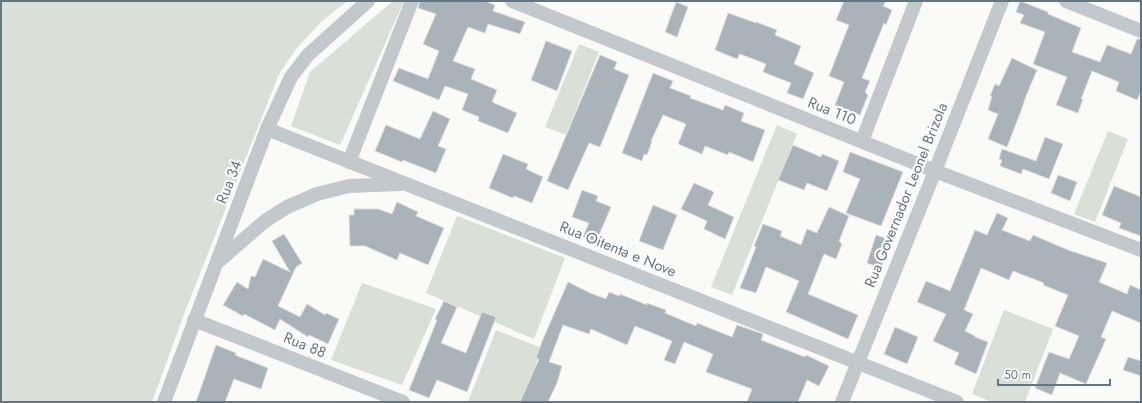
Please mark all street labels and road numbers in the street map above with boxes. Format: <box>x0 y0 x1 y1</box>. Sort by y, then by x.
street label: Rua 110 <box>804 91 860 131</box>
street label: Rua Governador Leonel Brizola <box>859 99 953 291</box>
street label: Rua 34 <box>211 157 247 207</box>
street label: Rua Oitenta e Nove <box>556 216 680 283</box>
street label: Rua 88 <box>280 326 330 364</box>

